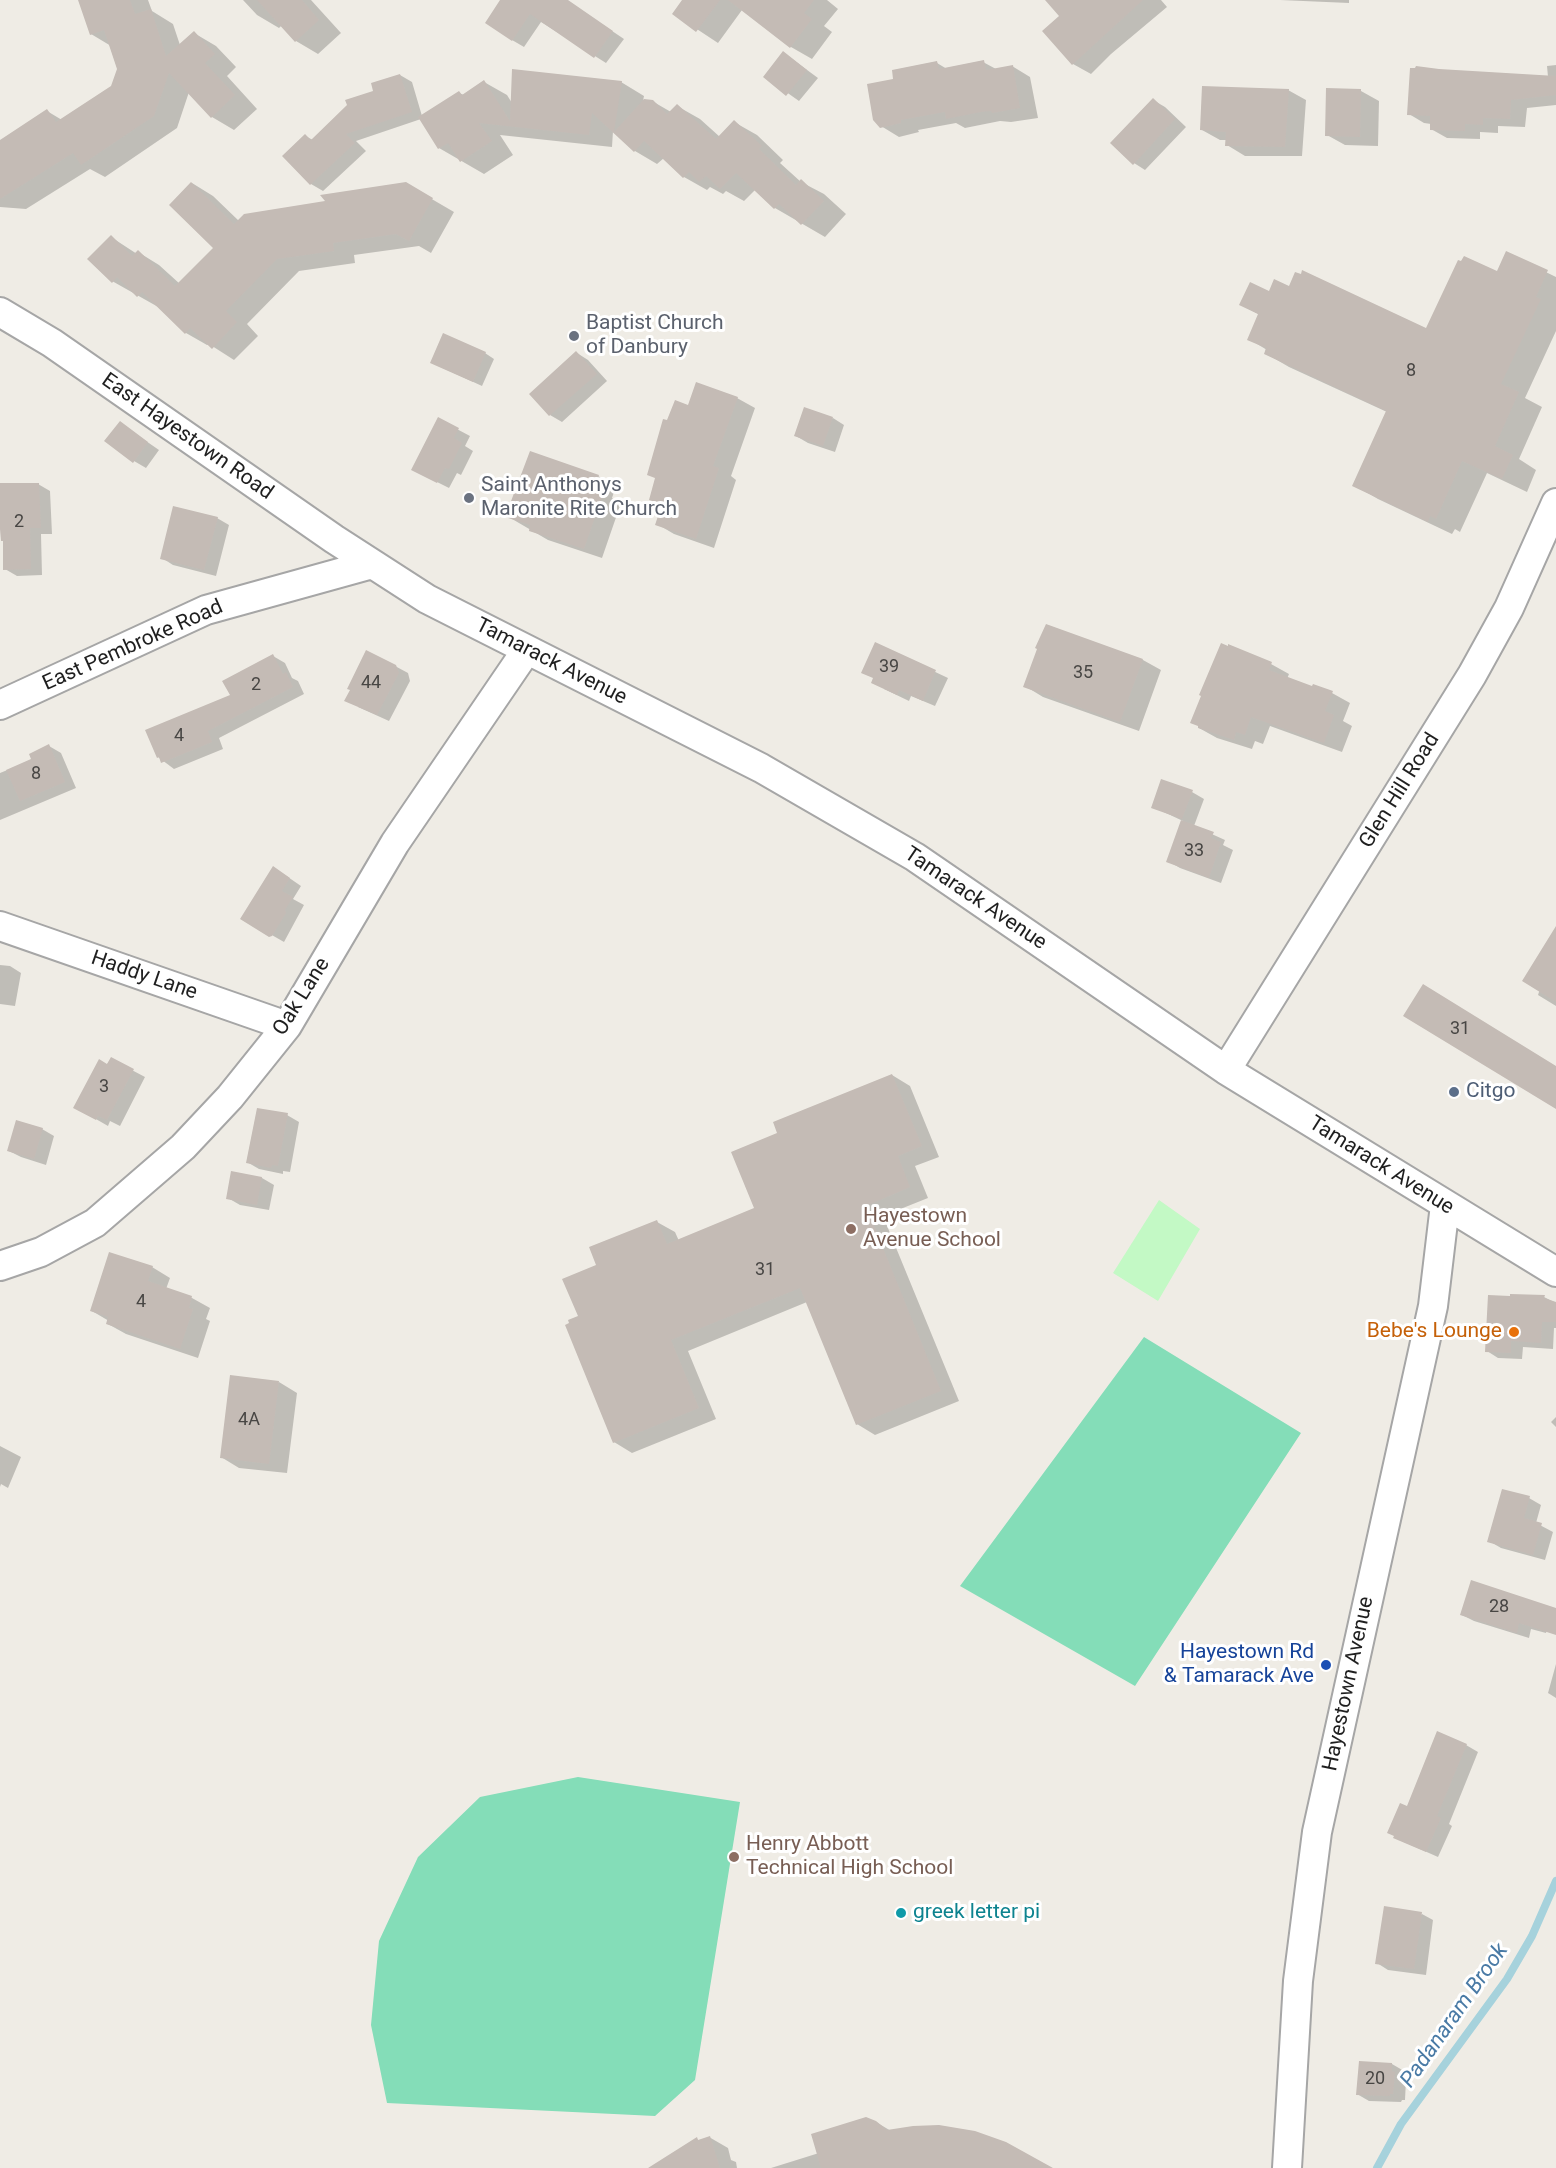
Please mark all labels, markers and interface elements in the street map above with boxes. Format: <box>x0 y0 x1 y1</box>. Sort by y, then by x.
place label: Baptist Church of Danbury <box>586 311 723 361</box>
marker: Baptist Church of Danbury <box>567 329 581 343</box>
house number: 8 <box>1406 360 1416 382</box>
street label: East Hayestown Road <box>96 368 278 506</box>
place label: Saint Anthonys Maronite Rite Church <box>481 473 677 523</box>
marker: Saint Anthonys Maronite Rite Church <box>462 491 476 505</box>
house number: 2 <box>14 511 24 533</box>
street label: East Pembroke Road <box>39 595 227 697</box>
street label: Tamarack Avenue <box>471 613 631 711</box>
house number: 39 <box>879 656 899 678</box>
house number: 35 <box>1073 662 1093 684</box>
house number: 44 <box>361 672 381 694</box>
house number: 2 <box>251 674 261 696</box>
house number: 4 <box>174 725 184 747</box>
street label: Glen Hill Road <box>1355 729 1445 853</box>
house number: 8 <box>31 763 41 785</box>
house number: 33 <box>1184 840 1204 862</box>
street label: Tamarack Avenue <box>899 842 1051 956</box>
street label: Haddy Lane <box>88 946 200 1006</box>
street label: Oak Lane <box>268 953 336 1041</box>
house number: 31 <box>1450 1018 1470 1040</box>
house number: 3 <box>99 1076 109 1098</box>
place label: Citgo <box>1466 1079 1515 1105</box>
marker: Citgo <box>1447 1085 1461 1099</box>
street label: Tamarack Avenue <box>1304 1111 1458 1221</box>
place label: Hayestown Avenue School <box>863 1204 1001 1254</box>
marker: Hayestown Avenue School <box>844 1222 858 1236</box>
house number: 31 <box>755 1259 775 1281</box>
house number: 4 <box>136 1291 146 1313</box>
place label: Bebe's Lounge <box>1367 1319 1502 1345</box>
marker: Bebe's Lounge <box>1507 1325 1521 1339</box>
house number: 4A <box>238 1409 260 1431</box>
street label: Hayestown Avenue <box>1318 1594 1380 1774</box>
house number: 28 <box>1489 1596 1509 1618</box>
place label: Hayestown Rd & Tamarack Ave <box>1164 1640 1314 1690</box>
marker: Hayestown Rd & Tamarack Ave <box>1319 1658 1333 1672</box>
place label: Henry Abbott Technical High School <box>746 1832 953 1882</box>
marker: Henry Abbott Technical High School <box>727 1850 741 1864</box>
place label: greek letter pi <box>913 1900 1040 1926</box>
marker: greek letter pi <box>894 1906 908 1920</box>
water label: Padanaram Brook <box>1395 1939 1515 2093</box>
house number: 20 <box>1365 2068 1385 2090</box>

